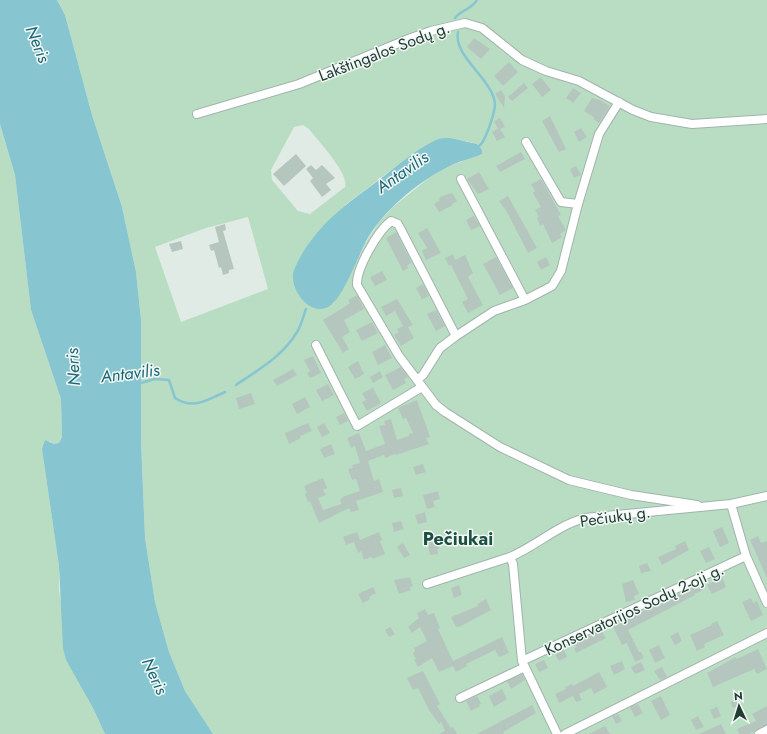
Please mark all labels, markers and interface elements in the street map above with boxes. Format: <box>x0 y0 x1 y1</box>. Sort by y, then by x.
street label: Lakštingalos Sodų g. <box>315 16 453 87</box>
water label: Neris <box>20 22 56 66</box>
water label: Antavilis <box>370 145 433 199</box>
water label: Neris <box>60 347 86 387</box>
water label: Antavilis <box>98 357 161 389</box>
street label: Pečiukų g. <box>578 500 652 533</box>
district label: Pečiukai <box>423 526 493 552</box>
street label: Konservatorijos Sodų 2-oji g. <box>541 558 728 661</box>
water label: Neris <box>136 654 174 699</box>
north arrow <box>719 686 759 726</box>
text: N <box>733 688 743 704</box>

